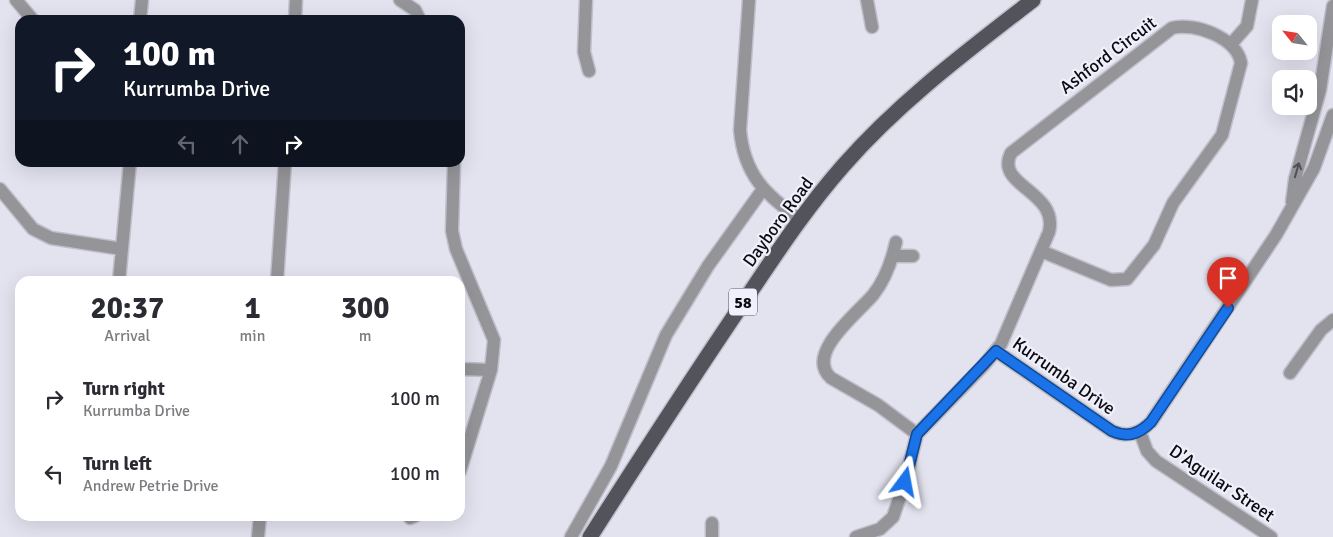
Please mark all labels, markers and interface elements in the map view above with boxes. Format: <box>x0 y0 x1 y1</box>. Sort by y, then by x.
street label: Ashford Circuit <box>1055 12 1161 98</box>
north arrow <box>1272 15 1318 60</box>
map controls <box>1272 15 1317 115</box>
text: 100 m <box>123 32 216 75</box>
icon: right <box>40 35 105 100</box>
button: sound <box>1272 70 1317 115</box>
text: Kurrumba Drive <box>123 75 270 102</box>
icon: left <box>173 130 201 158</box>
icon: ahead <box>226 130 254 158</box>
icon: right <box>279 130 307 158</box>
one-way arrow <box>1293 163 1303 179</box>
street label: Dayboro Road <box>738 173 818 271</box>
pin <box>1207 257 1249 308</box>
icon: arrive <box>1214 264 1242 292</box>
road number: 58 <box>729 288 757 316</box>
text: 20:37 <box>90 290 164 327</box>
text: 1 <box>244 290 261 327</box>
text: 300 <box>341 290 389 327</box>
text: Arrival <box>104 326 150 346</box>
text: min <box>240 326 265 346</box>
text: m <box>359 326 372 346</box>
street label: Kurrumba Drive <box>1008 332 1120 420</box>
text: Turn right <box>83 377 165 401</box>
icon: right <box>40 385 68 413</box>
text: 100 m <box>390 387 440 411</box>
text: Kurrumba Drive <box>83 401 190 421</box>
street label: D'Aguilar Street <box>1165 440 1279 526</box>
text: Turn left <box>83 452 152 476</box>
position arrow <box>878 455 930 507</box>
icon: left <box>40 460 68 488</box>
text: 100 m <box>390 462 440 486</box>
text: Andrew Petrie Drive <box>83 476 219 496</box>

